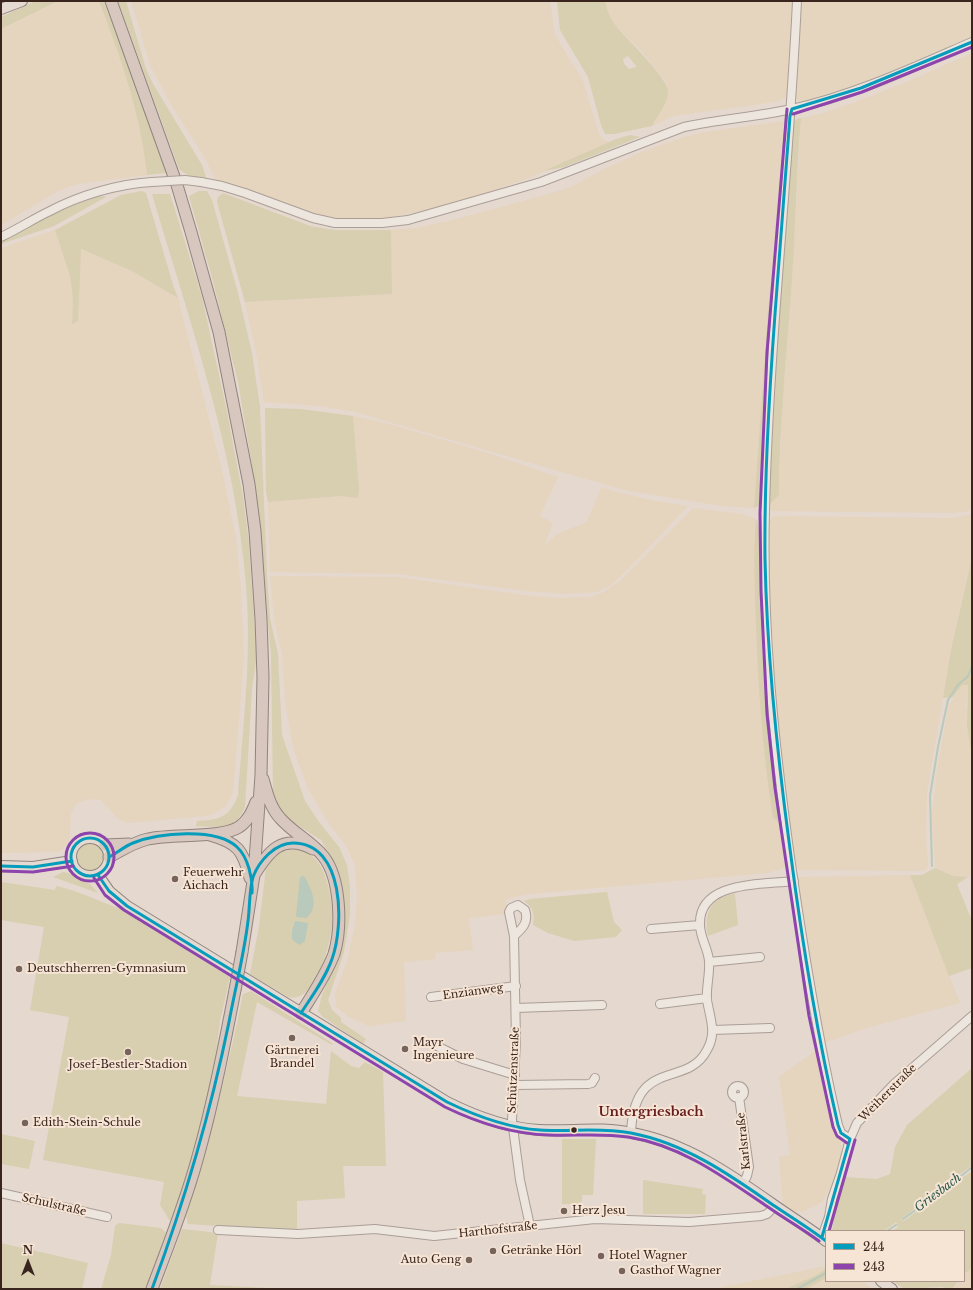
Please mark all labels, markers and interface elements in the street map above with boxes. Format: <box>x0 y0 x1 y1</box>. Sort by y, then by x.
place label: Feuerwehr Aichach <box>183 866 243 892</box>
marker: Feuerwehr Aichach <box>170 874 180 884</box>
place label: Deutschherren-Gymnasium <box>27 962 186 976</box>
marker: Deutschherren-Gymnasium <box>14 964 24 974</box>
street label: Enzianweg <box>442 981 504 1003</box>
street label: Schützenstraße <box>506 1027 522 1113</box>
marker: Gärtnerei Brandel <box>287 1033 297 1043</box>
place label: Mayr Ingenieure <box>413 1036 474 1062</box>
place label: Gärtnerei Brandel <box>265 1044 319 1070</box>
marker: Mayr Ingenieure <box>400 1044 410 1054</box>
marker: Josef-Bestler-Stadion <box>123 1047 133 1057</box>
place label: Josef-Bestler-Stadion <box>69 1058 187 1072</box>
street label: Weiherstraße <box>857 1062 919 1124</box>
district label: Untergriesbach <box>598 1104 704 1120</box>
street label: Karlstraße <box>734 1112 754 1170</box>
place label: Edith-Stein-Schule <box>33 1116 141 1130</box>
marker: Edith-Stein-Schule <box>20 1118 30 1128</box>
unlabelled marker <box>569 1125 579 1135</box>
water label: Griesbach <box>912 1171 964 1215</box>
street label: Schulstraße <box>20 1191 88 1219</box>
place label: Herz Jesu <box>572 1204 625 1218</box>
marker: Herz Jesu <box>559 1206 569 1216</box>
street label: Harthofstraße <box>458 1219 538 1241</box>
legend <box>825 1230 965 1282</box>
text: 244 <box>863 1239 884 1254</box>
north arrow <box>8 1242 48 1282</box>
text: N <box>23 1243 33 1257</box>
place label: Getränke Hörl <box>501 1244 582 1258</box>
marker: Getränke Hörl <box>488 1246 498 1256</box>
place label: Hotel Wagner <box>609 1249 687 1263</box>
marker: Hotel Wagner <box>596 1251 606 1261</box>
place label: Auto Geng <box>401 1253 461 1267</box>
marker: Auto Geng <box>464 1255 474 1265</box>
text: 243 <box>863 1259 885 1274</box>
place label: Gasthof Wagner <box>630 1264 721 1278</box>
marker: Gasthof Wagner <box>617 1266 627 1276</box>

